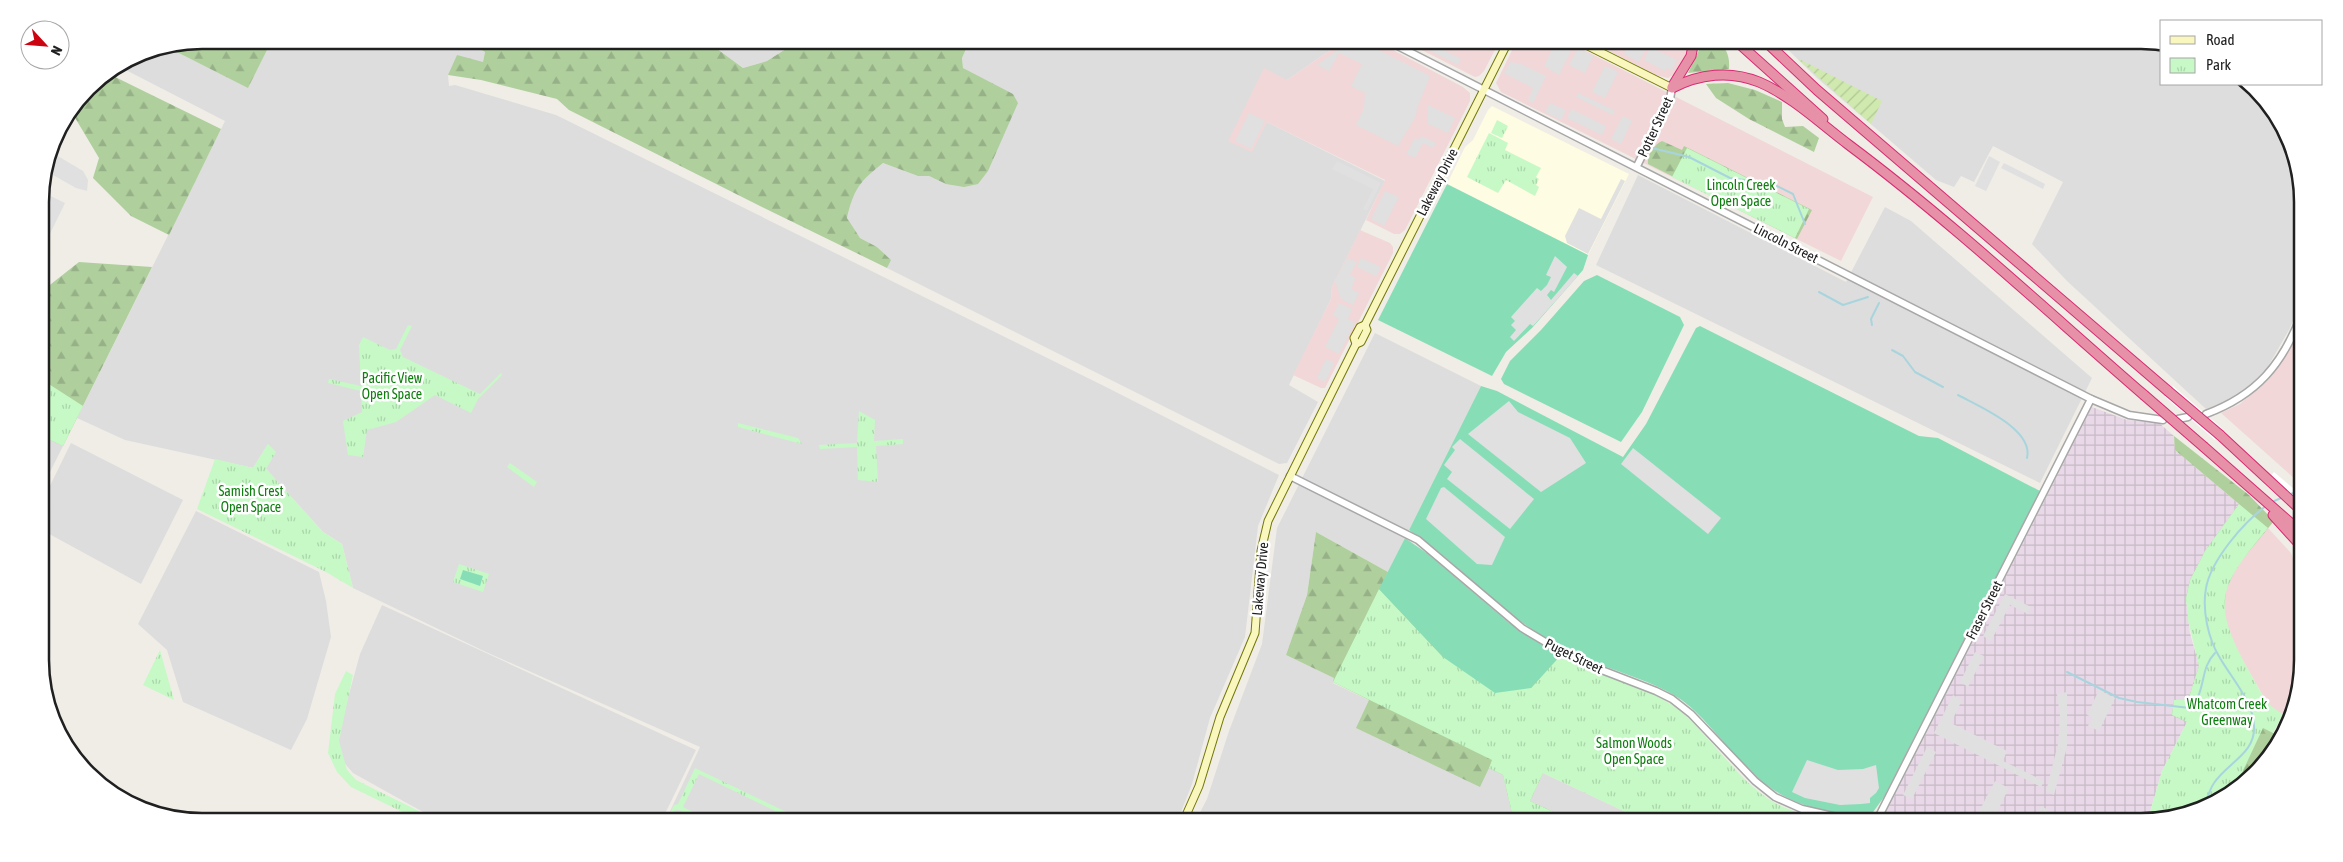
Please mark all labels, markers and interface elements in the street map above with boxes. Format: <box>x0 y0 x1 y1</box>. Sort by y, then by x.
north arrow <box>20 20 70 70</box>
legend <box>2160 20 2323 85</box>
text: Road <box>2206 31 2235 48</box>
text: N <box>48 43 66 58</box>
text: Park <box>2206 56 2231 73</box>
street label: Potter Street <box>1634 94 1676 160</box>
street label: Lakeway Drive <box>1413 146 1461 218</box>
park label: Lincoln Creek Open Space <box>1707 177 1775 209</box>
street label: Lincoln Street <box>1751 220 1821 266</box>
park label: Pacific View Open Space <box>362 370 423 402</box>
park label: Samish Crest Open Space <box>218 483 284 515</box>
street label: Lakeway Drive <box>1249 542 1271 616</box>
street label: Fraser Street <box>1962 578 2006 642</box>
street label: Puget Street <box>1542 635 1606 677</box>
park label: Whatcom Creek Greenway <box>2187 696 2267 728</box>
park label: Salmon Woods Open Space <box>1596 735 1672 767</box>

